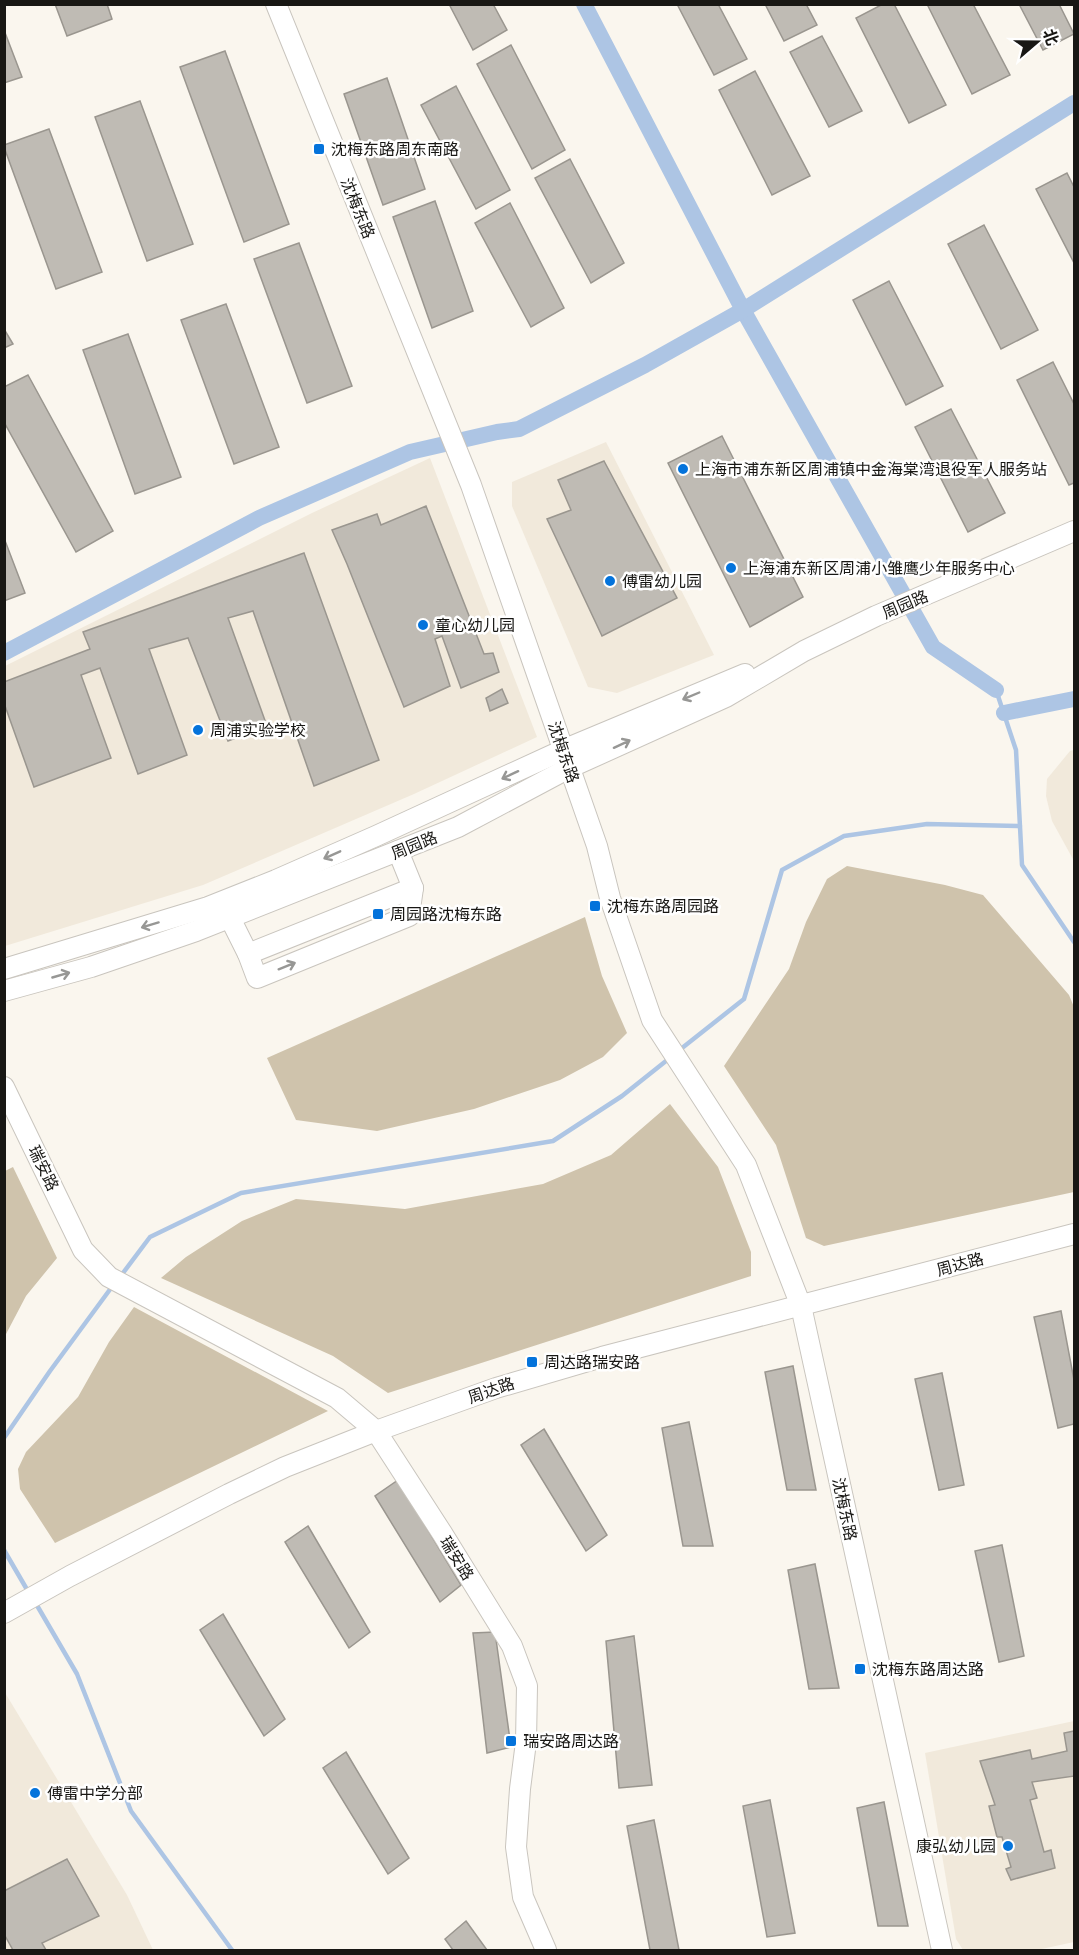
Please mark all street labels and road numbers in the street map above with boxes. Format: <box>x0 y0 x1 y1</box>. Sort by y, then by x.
street label: 沈梅东路 <box>335 174 380 242</box>
street label: 周园路 <box>879 584 932 624</box>
street label: 沈梅东路 <box>542 718 585 786</box>
street label: 周园路 <box>388 826 441 865</box>
street label: 瑞安路 <box>23 1142 64 1195</box>
street label: 周达路 <box>934 1247 986 1282</box>
street label: 周达路 <box>465 1372 518 1409</box>
street label: 沈梅东路 <box>827 1475 862 1543</box>
street label: 瑞安路 <box>434 1532 479 1585</box>

